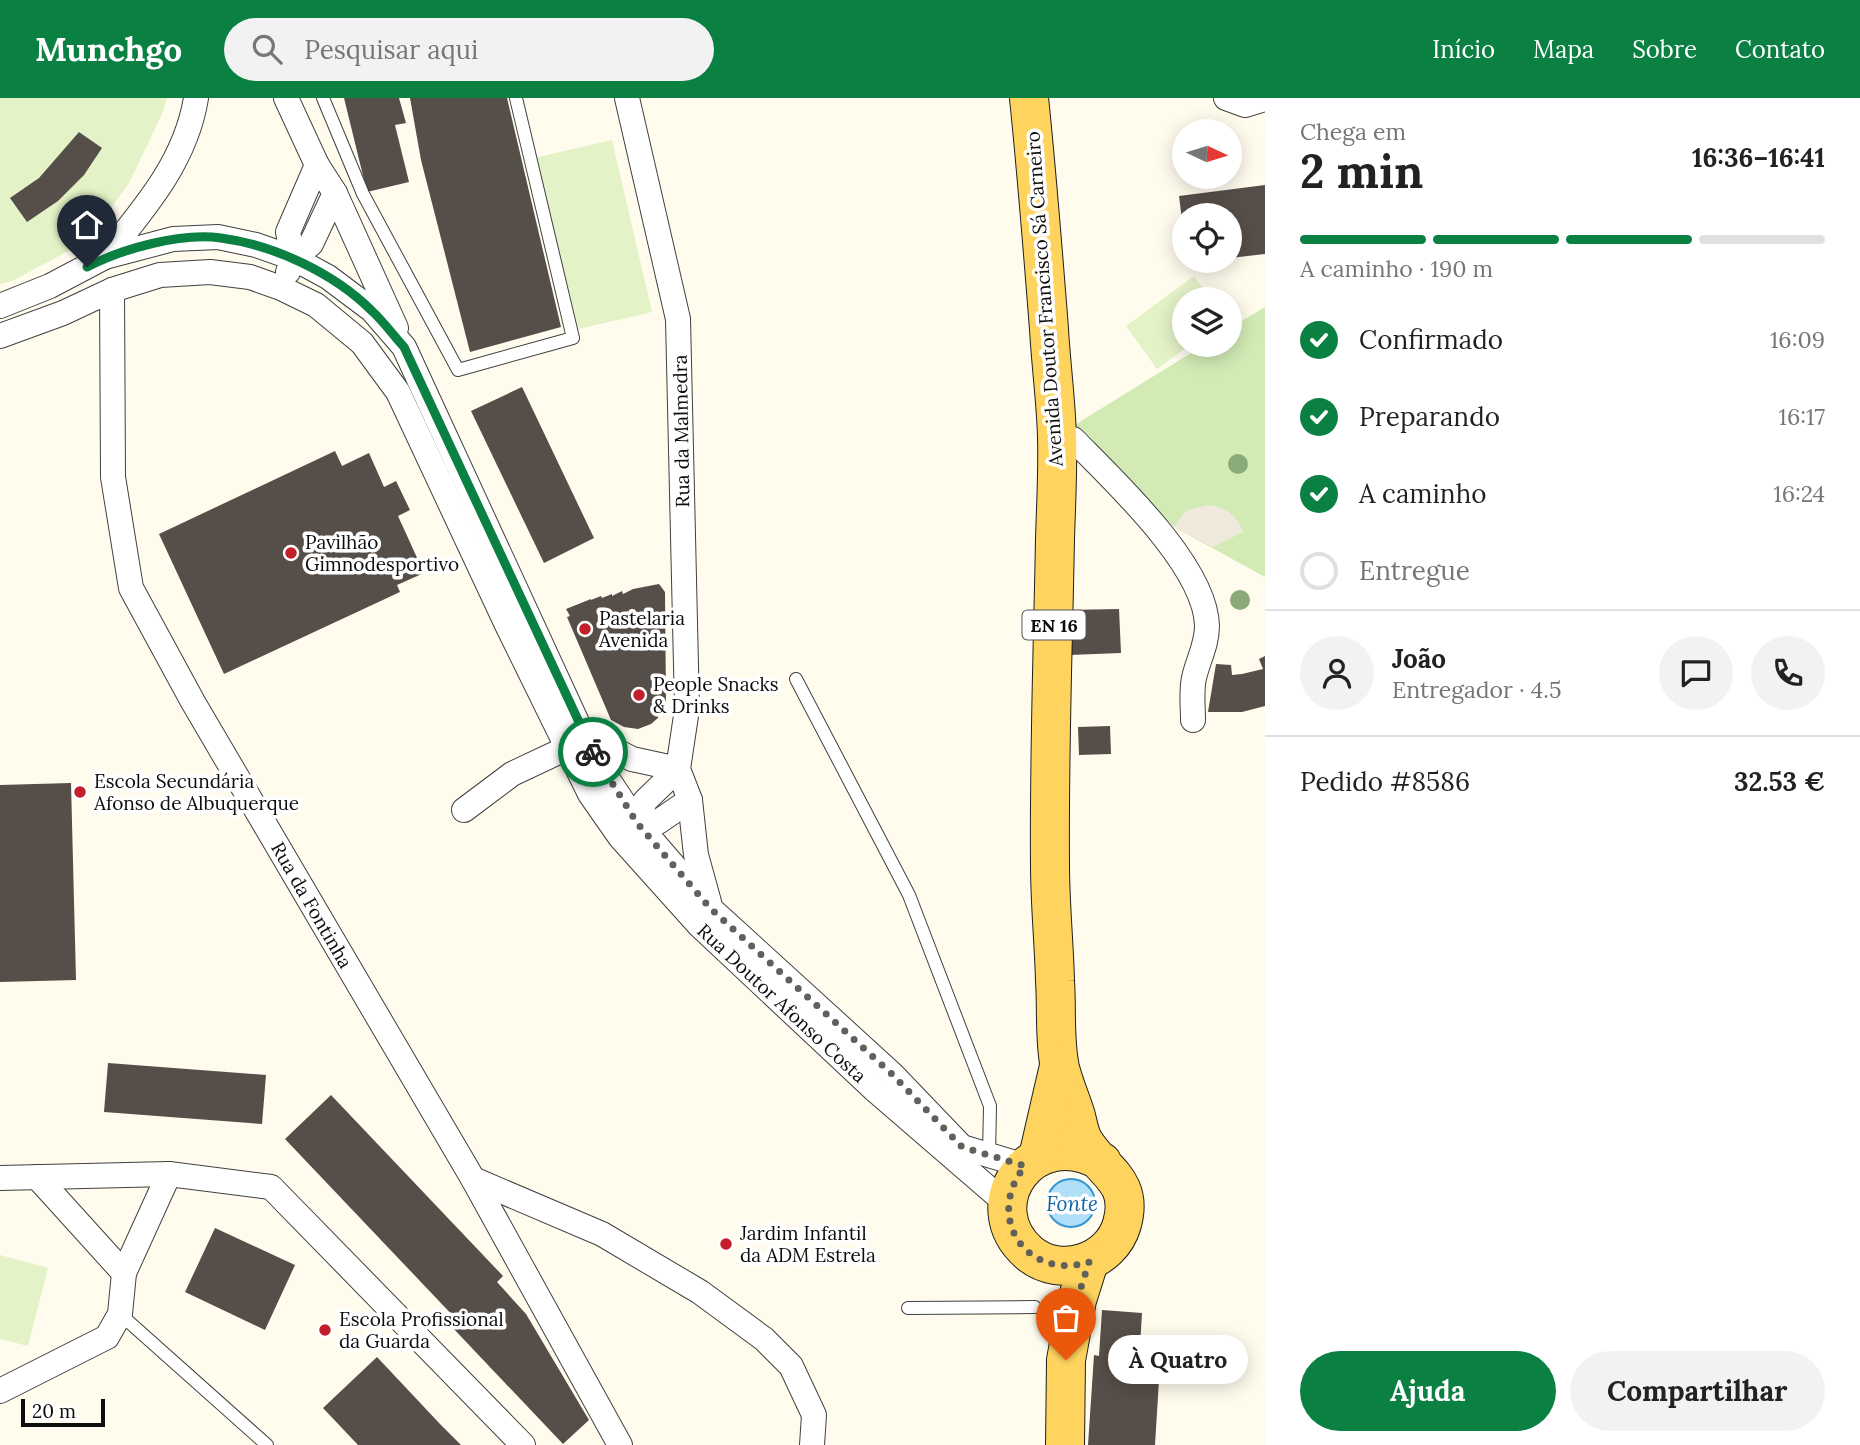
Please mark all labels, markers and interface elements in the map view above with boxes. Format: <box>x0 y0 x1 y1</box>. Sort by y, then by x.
search box <box>224 18 714 81</box>
text: Munchgo <box>35 28 182 70</box>
icon: search <box>248 30 286 68</box>
text: Pesquisar aqui <box>304 33 478 66</box>
text: Início <box>1432 34 1495 65</box>
text: Mapa <box>1533 34 1594 65</box>
text: Sobre <box>1632 34 1697 65</box>
text: Contato <box>1735 34 1825 65</box>
text: Chega em <box>1300 117 1406 146</box>
north arrow <box>1172 119 1242 189</box>
map controls <box>1172 119 1242 357</box>
street label: Avenida Doutor Francisco Sá Carneiro <box>1020 131 1068 468</box>
text: 16:36–16:41 <box>1692 141 1825 174</box>
text: 2 min <box>1300 142 1423 201</box>
pin <box>57 195 117 267</box>
button: locate <box>1172 203 1242 273</box>
icon: home <box>68 206 106 244</box>
text: A caminho · 190 m <box>1300 254 1493 283</box>
button: layers <box>1172 287 1242 357</box>
icon: check <box>1300 321 1338 359</box>
text: Confirmado <box>1359 323 1503 356</box>
text: 16:09 <box>1770 325 1825 354</box>
street label: Rua da Malmedra <box>668 354 694 508</box>
icon: check <box>1300 398 1338 436</box>
text: Preparando <box>1359 400 1500 433</box>
text: 16:17 <box>1779 402 1825 431</box>
icon: check <box>1300 475 1338 513</box>
text: A caminho <box>1359 477 1486 510</box>
text: 16:24 <box>1773 479 1825 508</box>
place label: Pavilhão Gimnodesportivo <box>305 530 459 576</box>
marker: Pavilhão Gimnodesportivo <box>283 545 299 561</box>
text: Entregue <box>1359 554 1470 587</box>
place label: Pastelaria Avenida <box>598 606 685 652</box>
road number: EN 16 <box>1023 610 1086 640</box>
marker: Pastelaria Avenida <box>577 621 593 637</box>
button: person <box>1300 636 1374 710</box>
button: chat <box>1659 636 1733 710</box>
button: phone <box>1751 636 1825 710</box>
text: João <box>1392 642 1446 675</box>
place label: People Snacks & Drinks <box>653 672 779 718</box>
text: Entregador · 4.5 <box>1392 675 1562 704</box>
marker: People Snacks & Drinks <box>631 687 647 703</box>
courier <box>558 717 628 787</box>
icon: bike <box>574 733 612 771</box>
text: Pedido #8586 <box>1300 765 1470 798</box>
text: 32.53 € <box>1734 765 1825 798</box>
place label: Escola Secundária Afonso de Albuquerque <box>93 769 299 815</box>
marker: Escola Secundária Afonso de Albuquerque <box>72 784 88 800</box>
street label: Rua da Fontinha <box>266 837 358 973</box>
street label: Rua Doutor Afonso Costa <box>692 918 872 1088</box>
water label: Fonte <box>1046 1190 1098 1217</box>
place label: Jardim Infantil da ADM Estrela <box>739 1221 876 1267</box>
marker: Jardim Infantil da ADM Estrela <box>718 1236 734 1252</box>
pin <box>1036 1288 1096 1360</box>
icon: bag <box>1047 1299 1085 1337</box>
place label: Escola Profissional da Guarda <box>339 1307 504 1353</box>
marker: Escola Profissional da Guarda <box>317 1322 333 1338</box>
callout: À Quatro <box>1108 1336 1248 1384</box>
text: À Quatro <box>1129 1345 1227 1374</box>
button: Ajuda <box>1300 1351 1556 1431</box>
button: Compartilhar <box>1570 1351 1825 1431</box>
scale bar <box>21 1396 105 1428</box>
text: 20 m <box>32 1399 76 1423</box>

